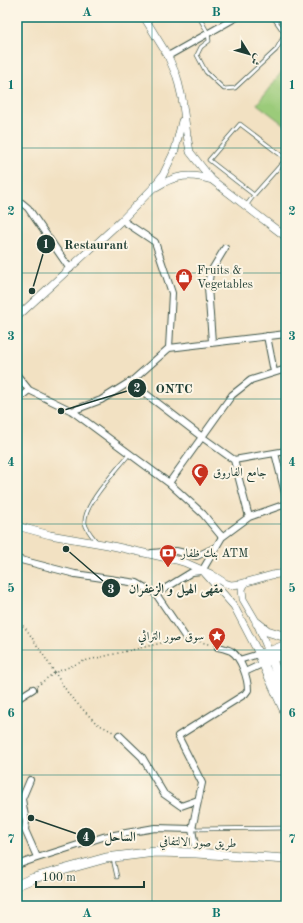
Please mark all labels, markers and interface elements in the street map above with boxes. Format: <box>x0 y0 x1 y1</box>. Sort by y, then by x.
text: A <box>82 6 92 19</box>
text: B <box>211 6 221 19</box>
north arrow <box>229 34 269 74</box>
text: ش <box>248 51 263 67</box>
text: 1 <box>7 79 15 92</box>
text: 1 <box>288 79 296 92</box>
text: 2 <box>7 205 15 218</box>
text: 2 <box>288 205 296 218</box>
callout: Restaurant <box>36 232 136 257</box>
text: 1 <box>43 239 49 251</box>
text: Restaurant <box>64 239 128 252</box>
place label: Fruits & Vegetables <box>197 265 253 291</box>
shop icon: Fruits & Vegetables <box>174 267 194 292</box>
text: 3 <box>7 330 15 343</box>
text: 3 <box>288 330 296 343</box>
callout: ONTC <box>127 376 201 401</box>
text: 2 <box>134 383 141 395</box>
text: ONTC <box>155 383 193 396</box>
text: 4 <box>7 456 15 469</box>
text: 4 <box>288 456 296 469</box>
mosque icon: جامع الفاروق <box>190 462 210 487</box>
place label: جامع الفاروق <box>213 467 267 483</box>
bank icon: بنك ظفار ATM <box>158 543 178 568</box>
place label: بنك ظفار ATM <box>180 547 248 560</box>
callout: مقهى الهيل و الزعفران <box>101 576 231 601</box>
text: 5 <box>7 582 15 595</box>
text: مقهى الهيل و الزعفران <box>129 582 223 598</box>
text: 5 <box>288 582 296 595</box>
text: 3 <box>108 584 115 596</box>
place icon: سوق صور التراثي <box>207 626 227 651</box>
place label: سوق صور التراثي <box>138 629 204 646</box>
text: 6 <box>7 707 15 720</box>
text: 6 <box>288 707 296 720</box>
callout: الساحل <box>76 824 144 849</box>
text: الساحل <box>104 830 136 846</box>
text: 4 <box>83 832 90 844</box>
text: 7 <box>7 833 15 846</box>
text: 7 <box>288 833 296 846</box>
street label: طريق صور الالتفافي <box>159 835 237 853</box>
scale bar <box>36 863 144 889</box>
text: 100 m <box>42 872 76 884</box>
text: A <box>82 907 92 920</box>
text: B <box>211 907 221 920</box>

